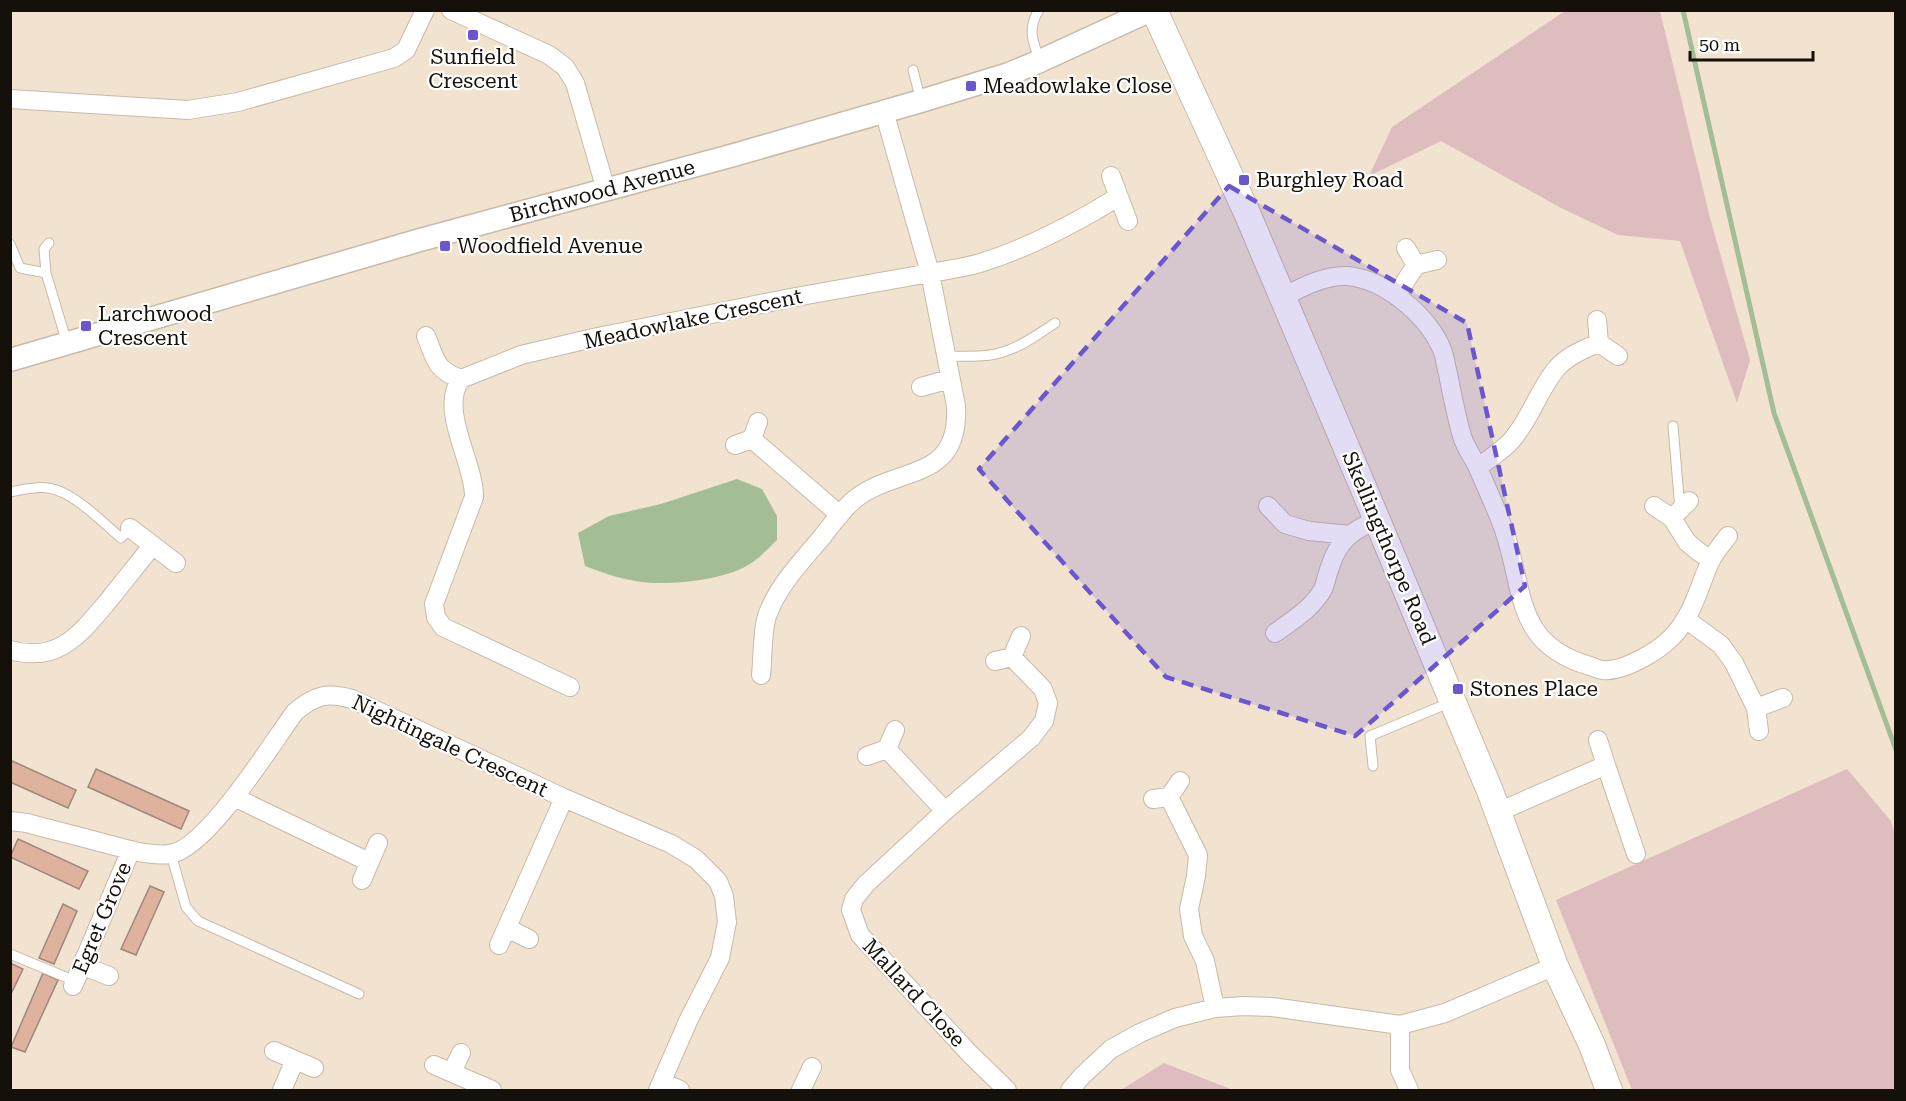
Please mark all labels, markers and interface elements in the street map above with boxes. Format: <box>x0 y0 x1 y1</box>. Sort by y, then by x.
scale bar <box>1690 24 1813 62</box>
marker: Sunfield Crescent <box>466 28 480 42</box>
text: 50 m <box>1699 34 1740 55</box>
place label: Sunfield Crescent <box>428 45 518 93</box>
place label: Meadowlake Close <box>983 74 1172 98</box>
marker: Meadowlake Close <box>964 79 978 93</box>
street label: Birchwood Avenue <box>507 155 697 227</box>
place label: Burghley Road <box>1256 168 1404 192</box>
marker: Burghley Road <box>1237 173 1251 187</box>
place label: Woodfield Avenue <box>457 234 643 258</box>
marker: Woodfield Avenue <box>438 239 452 253</box>
street label: Meadowlake Crescent <box>582 284 805 354</box>
place label: Larchwood Crescent <box>98 302 213 350</box>
marker: Larchwood Crescent <box>79 319 93 333</box>
street label: Skellingthorpe Road <box>1337 448 1441 649</box>
place label: Stones Place <box>1470 677 1598 701</box>
marker: Stones Place <box>1451 682 1465 696</box>
street label: Nightingale Crescent <box>348 690 552 802</box>
street label: Egret Grove <box>68 858 136 978</box>
street label: Mallard Close <box>858 934 970 1052</box>

